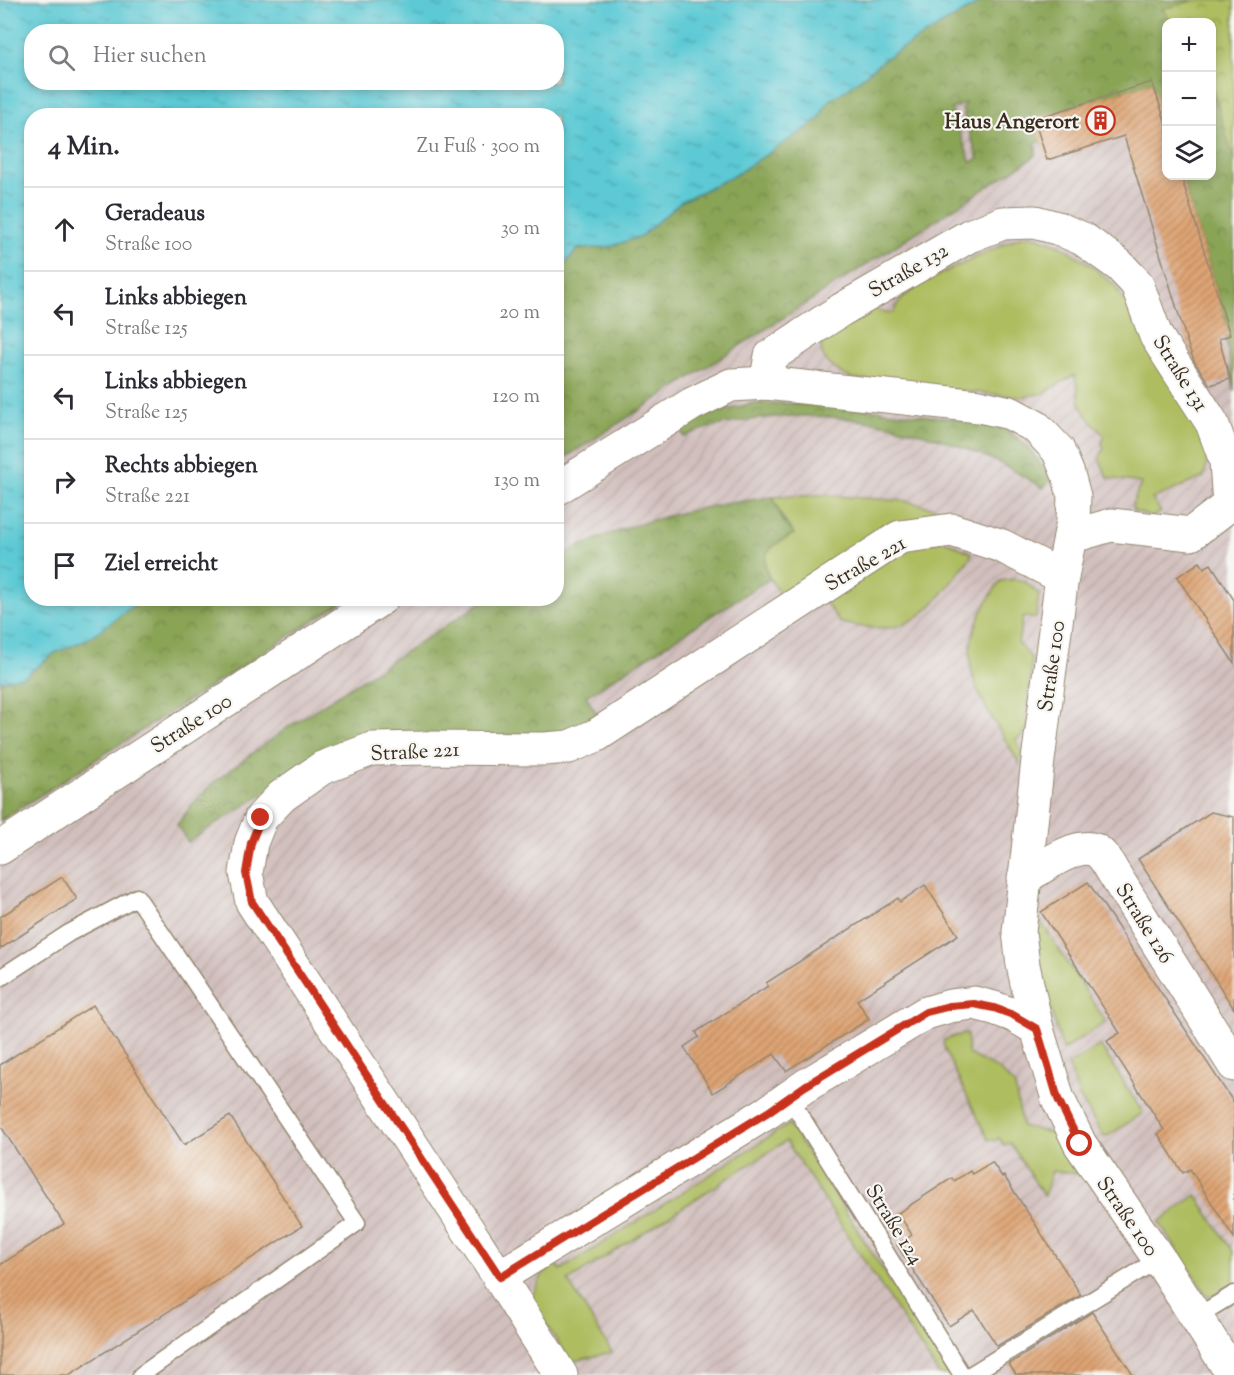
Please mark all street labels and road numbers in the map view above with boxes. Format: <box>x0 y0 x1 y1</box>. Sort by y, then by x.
street label: Straße 132 <box>863 237 955 307</box>
street label: Straße 131 <box>1144 330 1215 418</box>
street label: Straße 221 <box>820 529 912 600</box>
street label: Straße 100 <box>1032 619 1074 714</box>
street label: Straße 100 <box>145 687 239 762</box>
street label: Straße 221 <box>370 736 461 770</box>
street label: Straße 126 <box>1107 878 1180 970</box>
street label: Straße 100 <box>1088 1171 1165 1263</box>
street label: Straße 124 <box>857 1179 930 1271</box>

